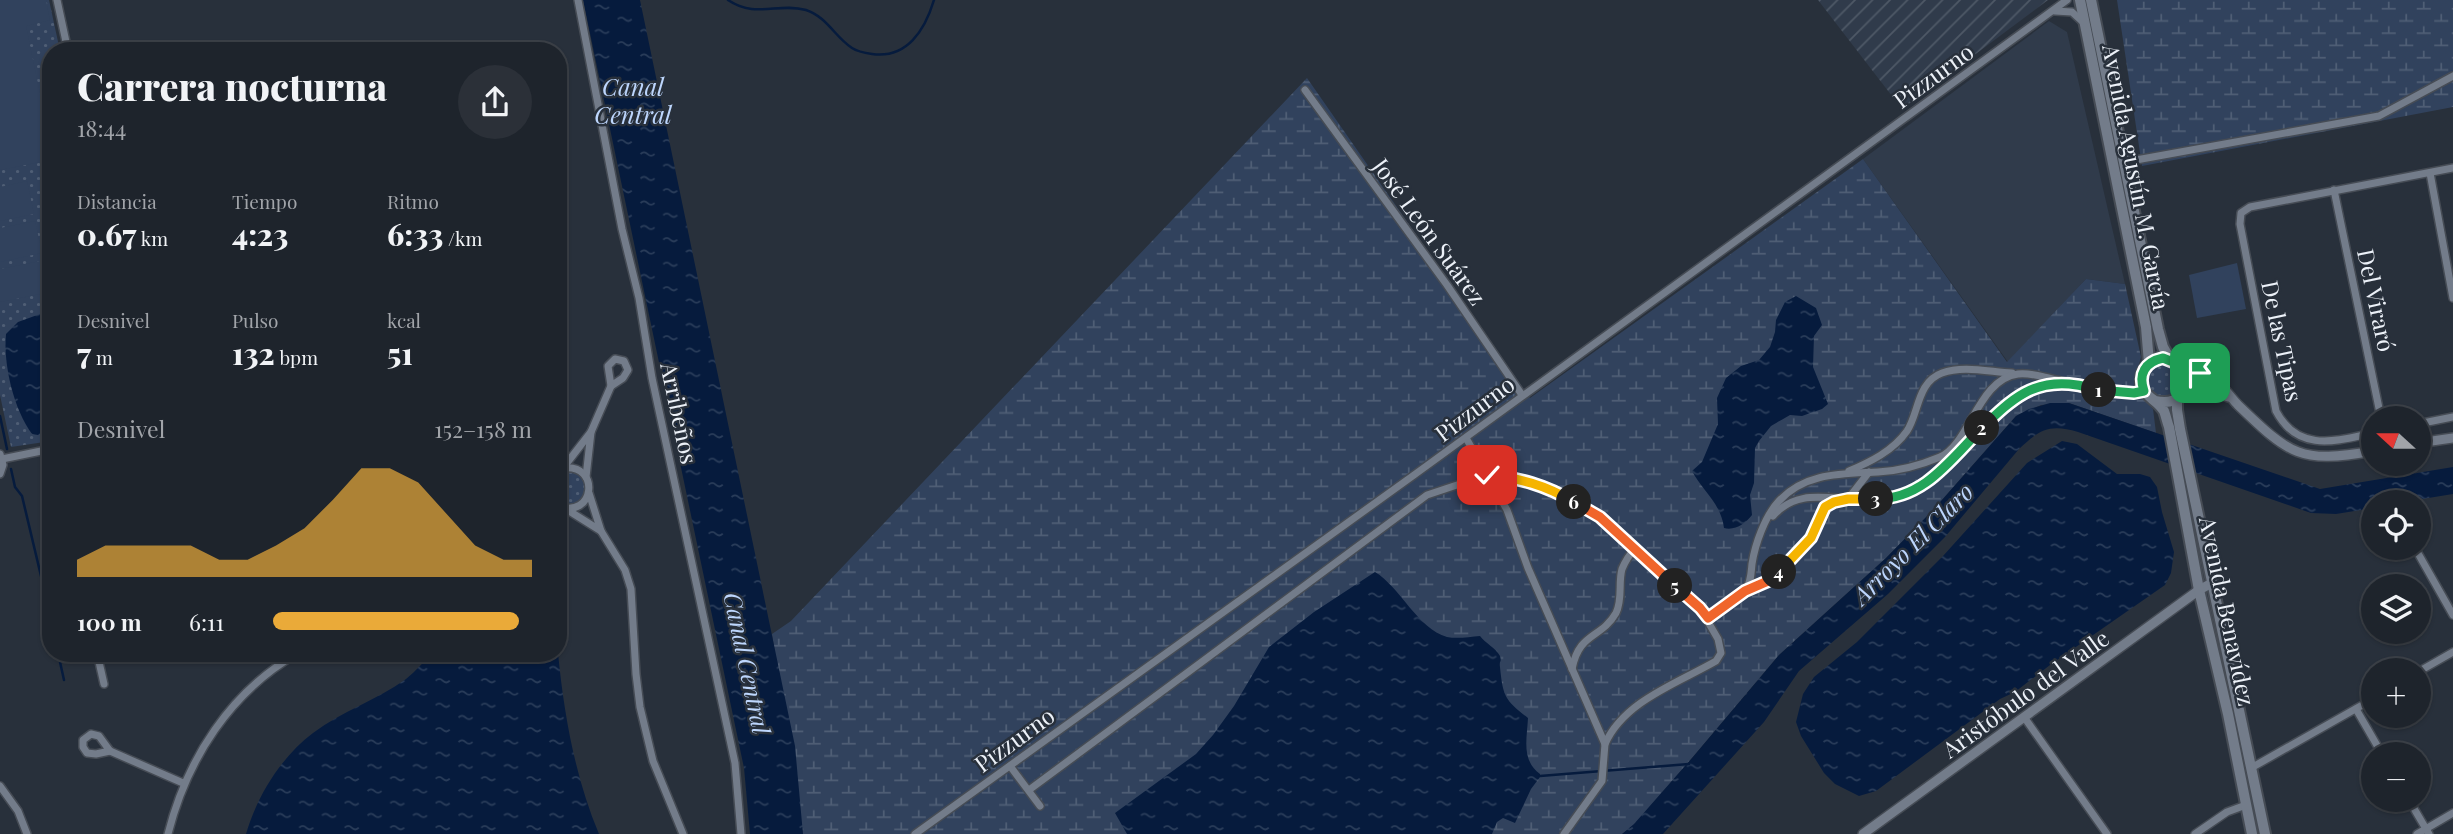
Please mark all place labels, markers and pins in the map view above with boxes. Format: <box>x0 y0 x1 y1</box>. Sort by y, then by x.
pin <box>2170 343 2230 403</box>
pin: 1 <box>2082 372 2116 408</box>
pin: 2 <box>1965 410 2000 446</box>
pin <box>1457 445 1517 505</box>
pin: 3 <box>1858 482 1894 516</box>
pin: 6 <box>1556 484 1592 520</box>
pin: 4 <box>1762 554 1796 590</box>
pin: 5 <box>1658 568 1692 604</box>

